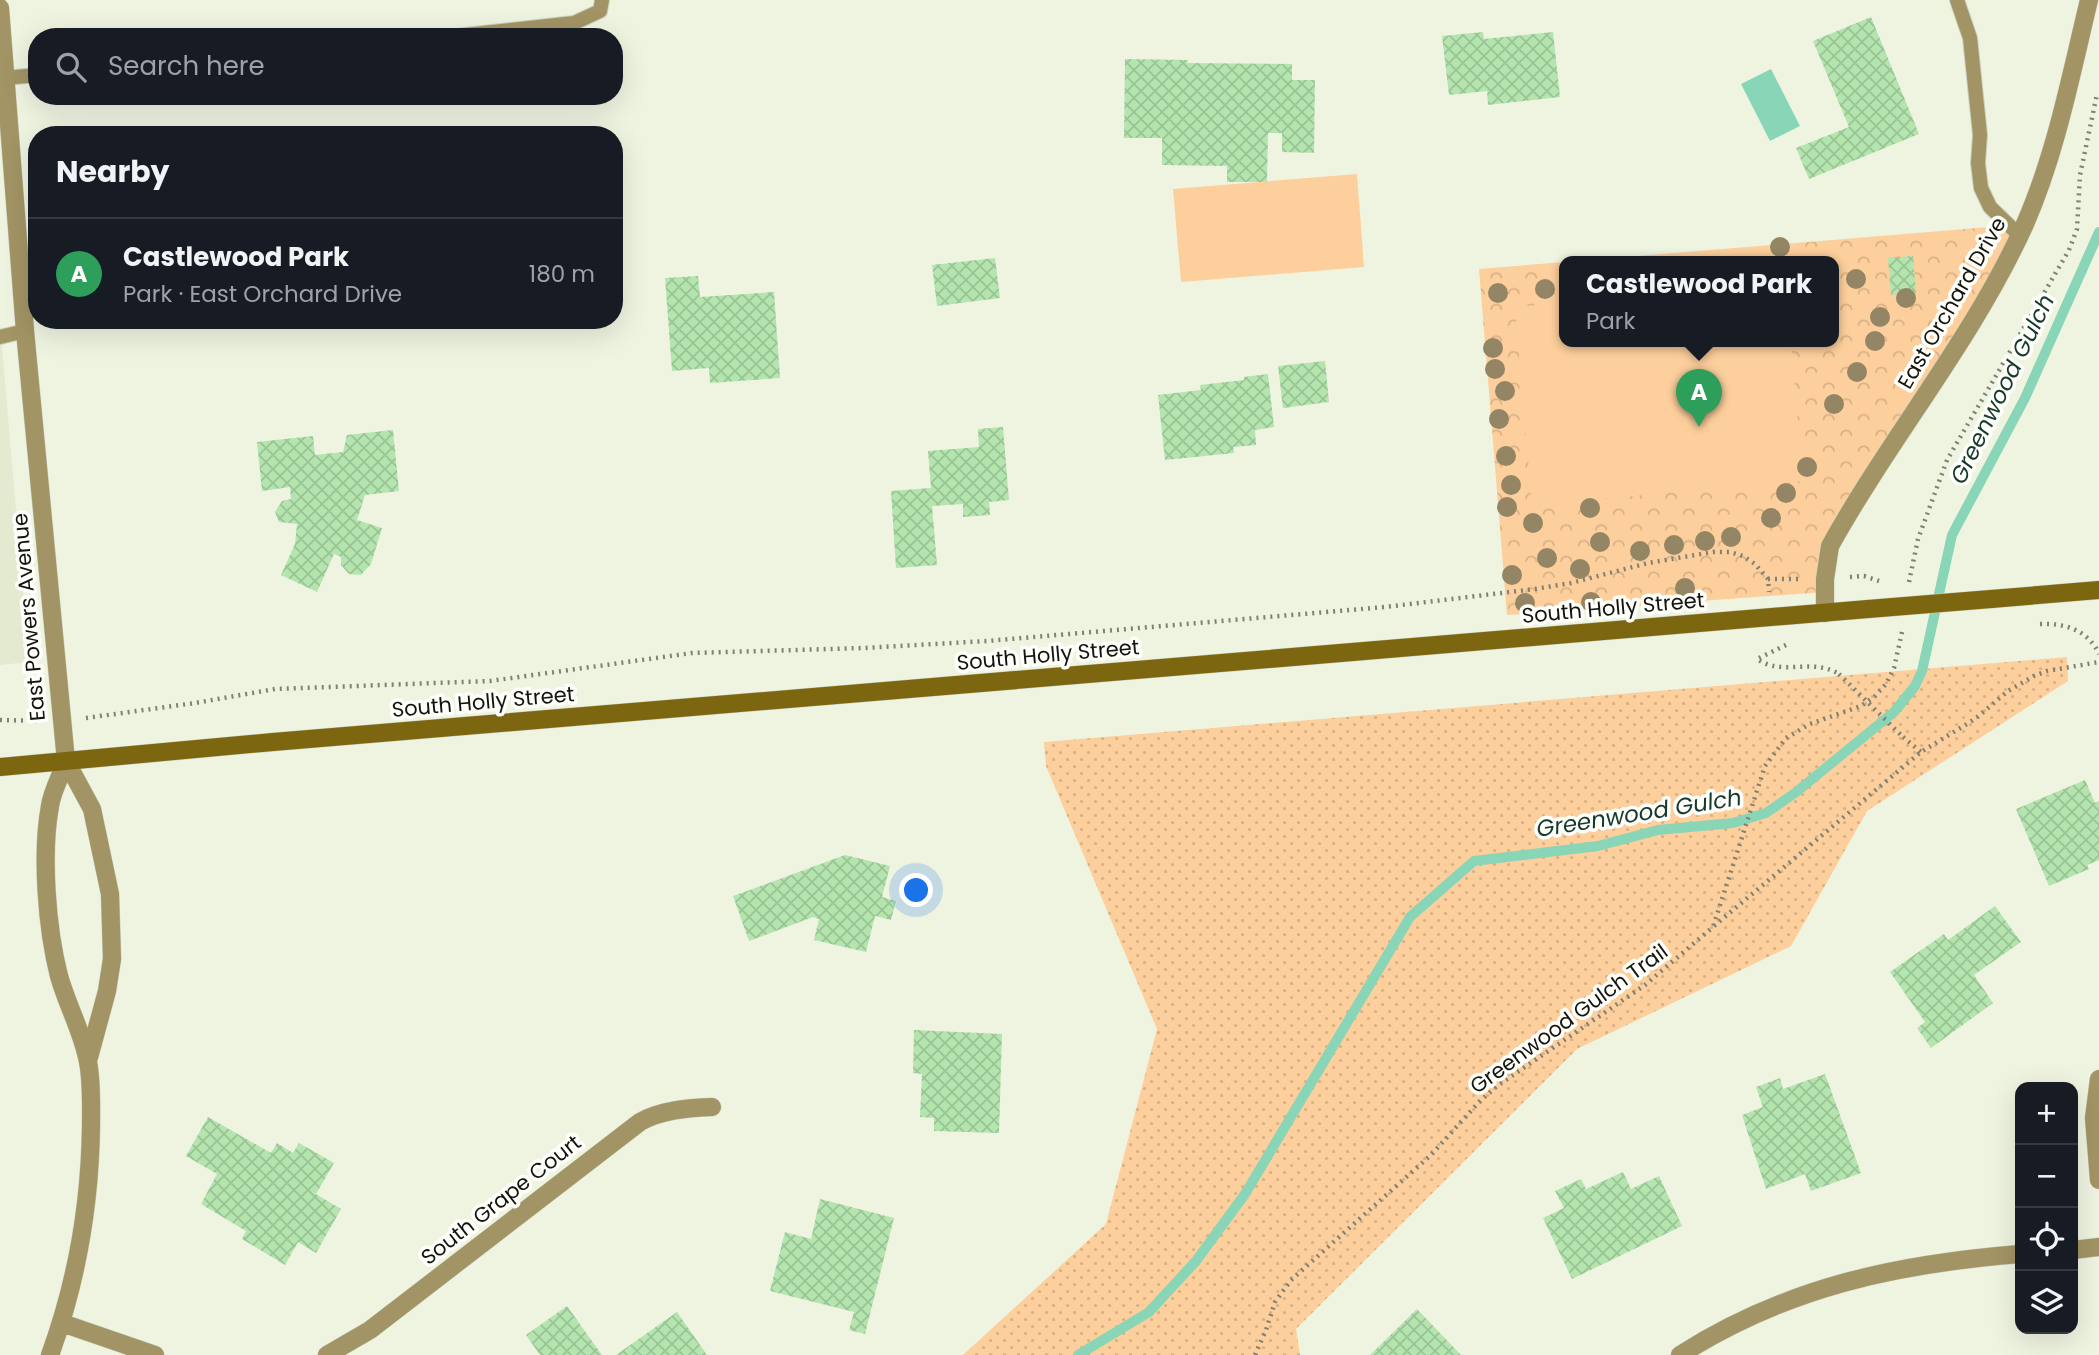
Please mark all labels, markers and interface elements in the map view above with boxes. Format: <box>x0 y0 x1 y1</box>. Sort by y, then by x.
search box <box>28 28 623 105</box>
icon: search <box>52 48 90 86</box>
text: Search here <box>108 48 265 84</box>
text: Nearby <box>56 150 170 193</box>
street label: East Orchard Drive <box>1890 211 2013 394</box>
text: Castlewood Park <box>123 239 349 275</box>
popup <box>1559 256 1839 347</box>
text: A <box>71 258 87 290</box>
text: 180 m <box>529 258 595 290</box>
text: Castlewood Park <box>1586 266 1812 302</box>
text: Park · East Orchard Drive <box>123 278 402 310</box>
water label: Greenwood Gulch <box>1942 289 2062 489</box>
text: Park <box>1586 305 1635 337</box>
pin: A <box>1676 369 1722 427</box>
street label: East Powers Avenue <box>5 512 52 722</box>
street label: South Holly Street <box>1520 585 1705 630</box>
street label: South Holly Street <box>955 632 1140 677</box>
street label: South Holly Street <box>390 679 575 724</box>
water label: Greenwood Gulch <box>1534 781 1744 845</box>
your location <box>899 873 933 907</box>
street label: Greenwood Gulch Trail <box>1464 937 1674 1100</box>
map controls <box>2015 1082 2078 1334</box>
button: + <box>2015 1082 2078 1145</box>
street label: South Grape Court <box>415 1128 587 1271</box>
button: − <box>2015 1145 2078 1208</box>
button: locate <box>2015 1208 2078 1271</box>
button: layers <box>2015 1271 2078 1334</box>

